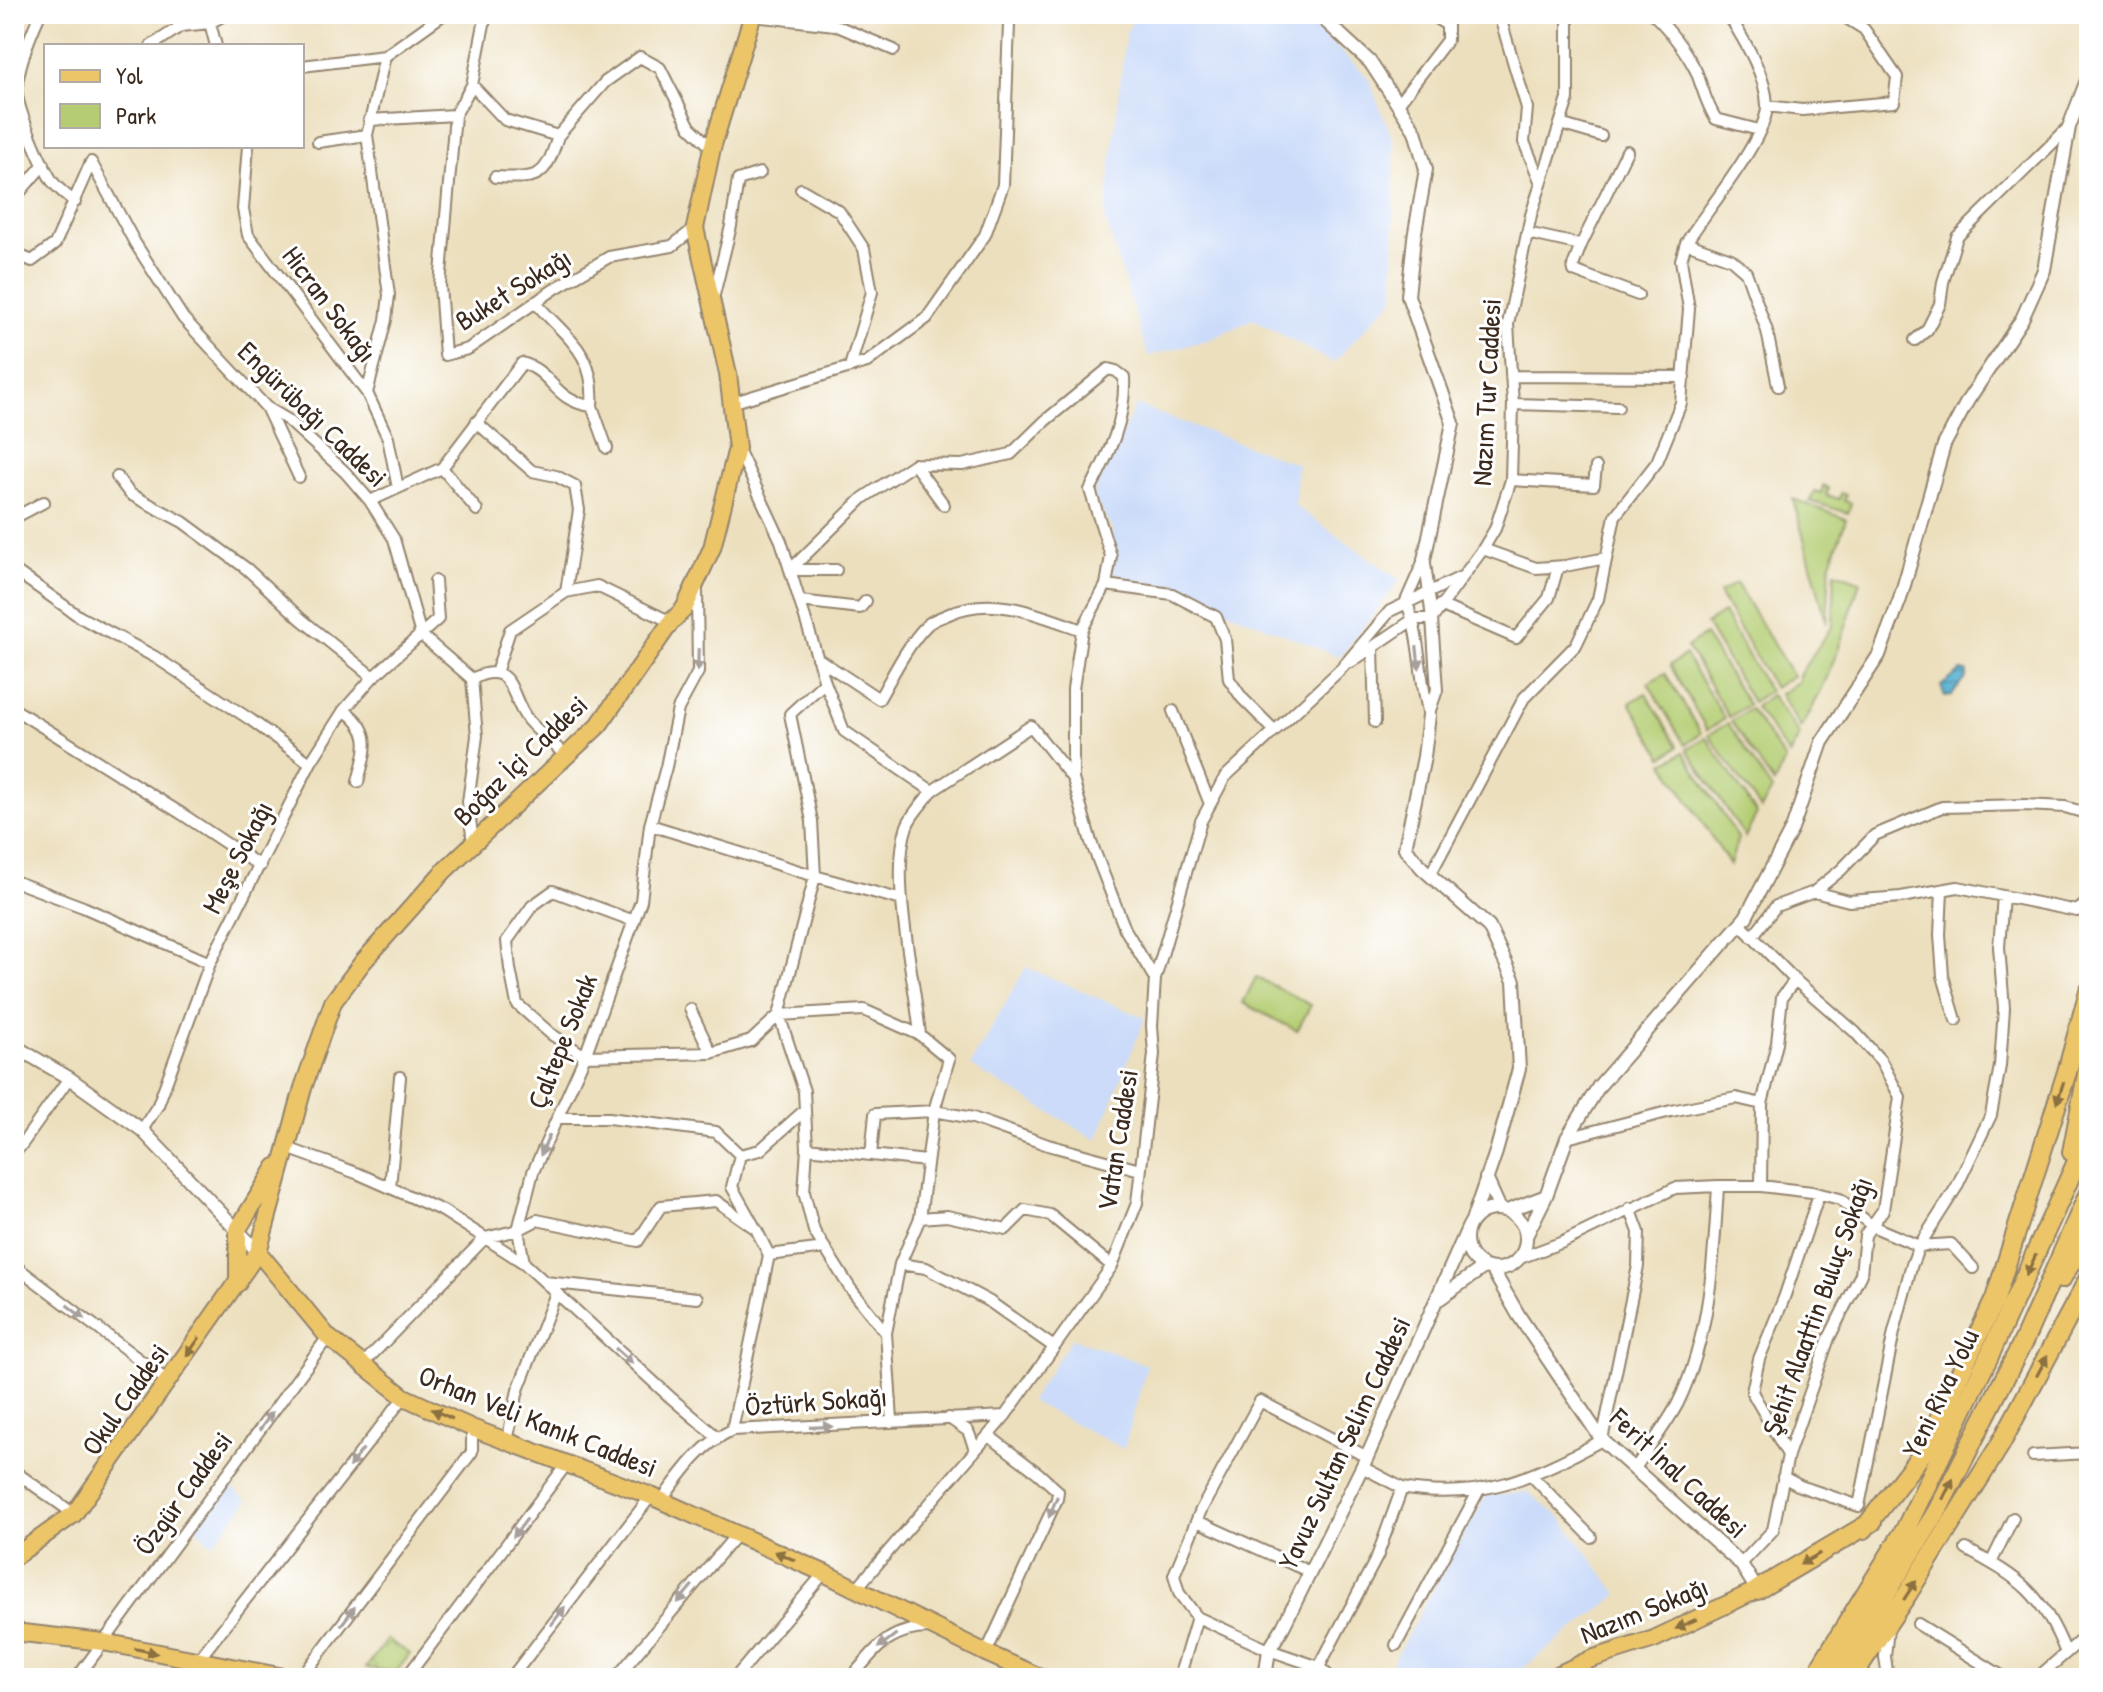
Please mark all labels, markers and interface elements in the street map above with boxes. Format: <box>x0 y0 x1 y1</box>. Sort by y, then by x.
legend <box>44 44 304 148</box>
text: Yol <box>116 59 143 91</box>
text: Park <box>116 99 156 131</box>
street label: Hicran Sokağı <box>274 238 386 370</box>
street label: Buket Sokağı <box>448 239 578 339</box>
street label: Nazım Tur Caddesi <box>1462 297 1510 487</box>
street label: Engürübağı Caddesi <box>230 333 396 495</box>
one-way arrow <box>1412 646 1425 671</box>
one-way arrow <box>691 648 704 674</box>
street label: Boğaz İçi Caddesi <box>444 686 596 834</box>
street label: Meşe Sokağı <box>192 794 282 920</box>
street label: Çaltepe Sokak <box>518 967 606 1114</box>
street label: Vatan Caddesi <box>1087 1067 1147 1213</box>
one-way arrow <box>2053 1081 2065 1105</box>
one-way arrow <box>539 1133 552 1157</box>
street label: Şehit Alaattin Buluç Sokağı <box>1753 1171 1881 1441</box>
one-way arrow <box>2024 1253 2038 1277</box>
one-way arrow <box>66 1304 87 1320</box>
street label: Yavuz Sultan Selim Caddesi <box>1269 1310 1419 1576</box>
street label: Yeni Riva Yolu <box>1893 1322 1987 1464</box>
street label: Okul Caddesi <box>73 1335 177 1463</box>
one-way arrow <box>186 1337 201 1358</box>
one-way arrow <box>615 1346 634 1364</box>
one-way arrow <box>2035 1354 2048 1377</box>
street label: Orhan Veli Kanık Caddesi <box>413 1356 663 1486</box>
street label: Öztürk Sokağı <box>743 1377 889 1425</box>
street label: Ferit İnal Caddesi <box>1601 1399 1756 1547</box>
one-way arrow <box>430 1407 453 1421</box>
one-way arrow <box>257 1411 273 1431</box>
one-way arrow <box>809 1420 834 1433</box>
street label: Özgür Caddesi <box>125 1423 241 1563</box>
one-way arrow <box>348 1448 364 1468</box>
one-way arrow <box>1941 1477 1954 1500</box>
one-way arrow <box>1046 1495 1059 1519</box>
one-way arrow <box>512 1517 528 1538</box>
one-way arrow <box>773 1550 797 1563</box>
one-way arrow <box>1799 1552 1821 1566</box>
street label: Nazım Sokağı <box>1574 1567 1714 1653</box>
one-way arrow <box>1902 1579 1917 1600</box>
one-way arrow <box>677 1584 694 1604</box>
one-way arrow <box>340 1605 356 1626</box>
one-way arrow <box>550 1605 566 1626</box>
one-way arrow <box>1675 1617 1698 1631</box>
one-way arrow <box>876 1633 898 1649</box>
one-way arrow <box>134 1645 159 1658</box>

